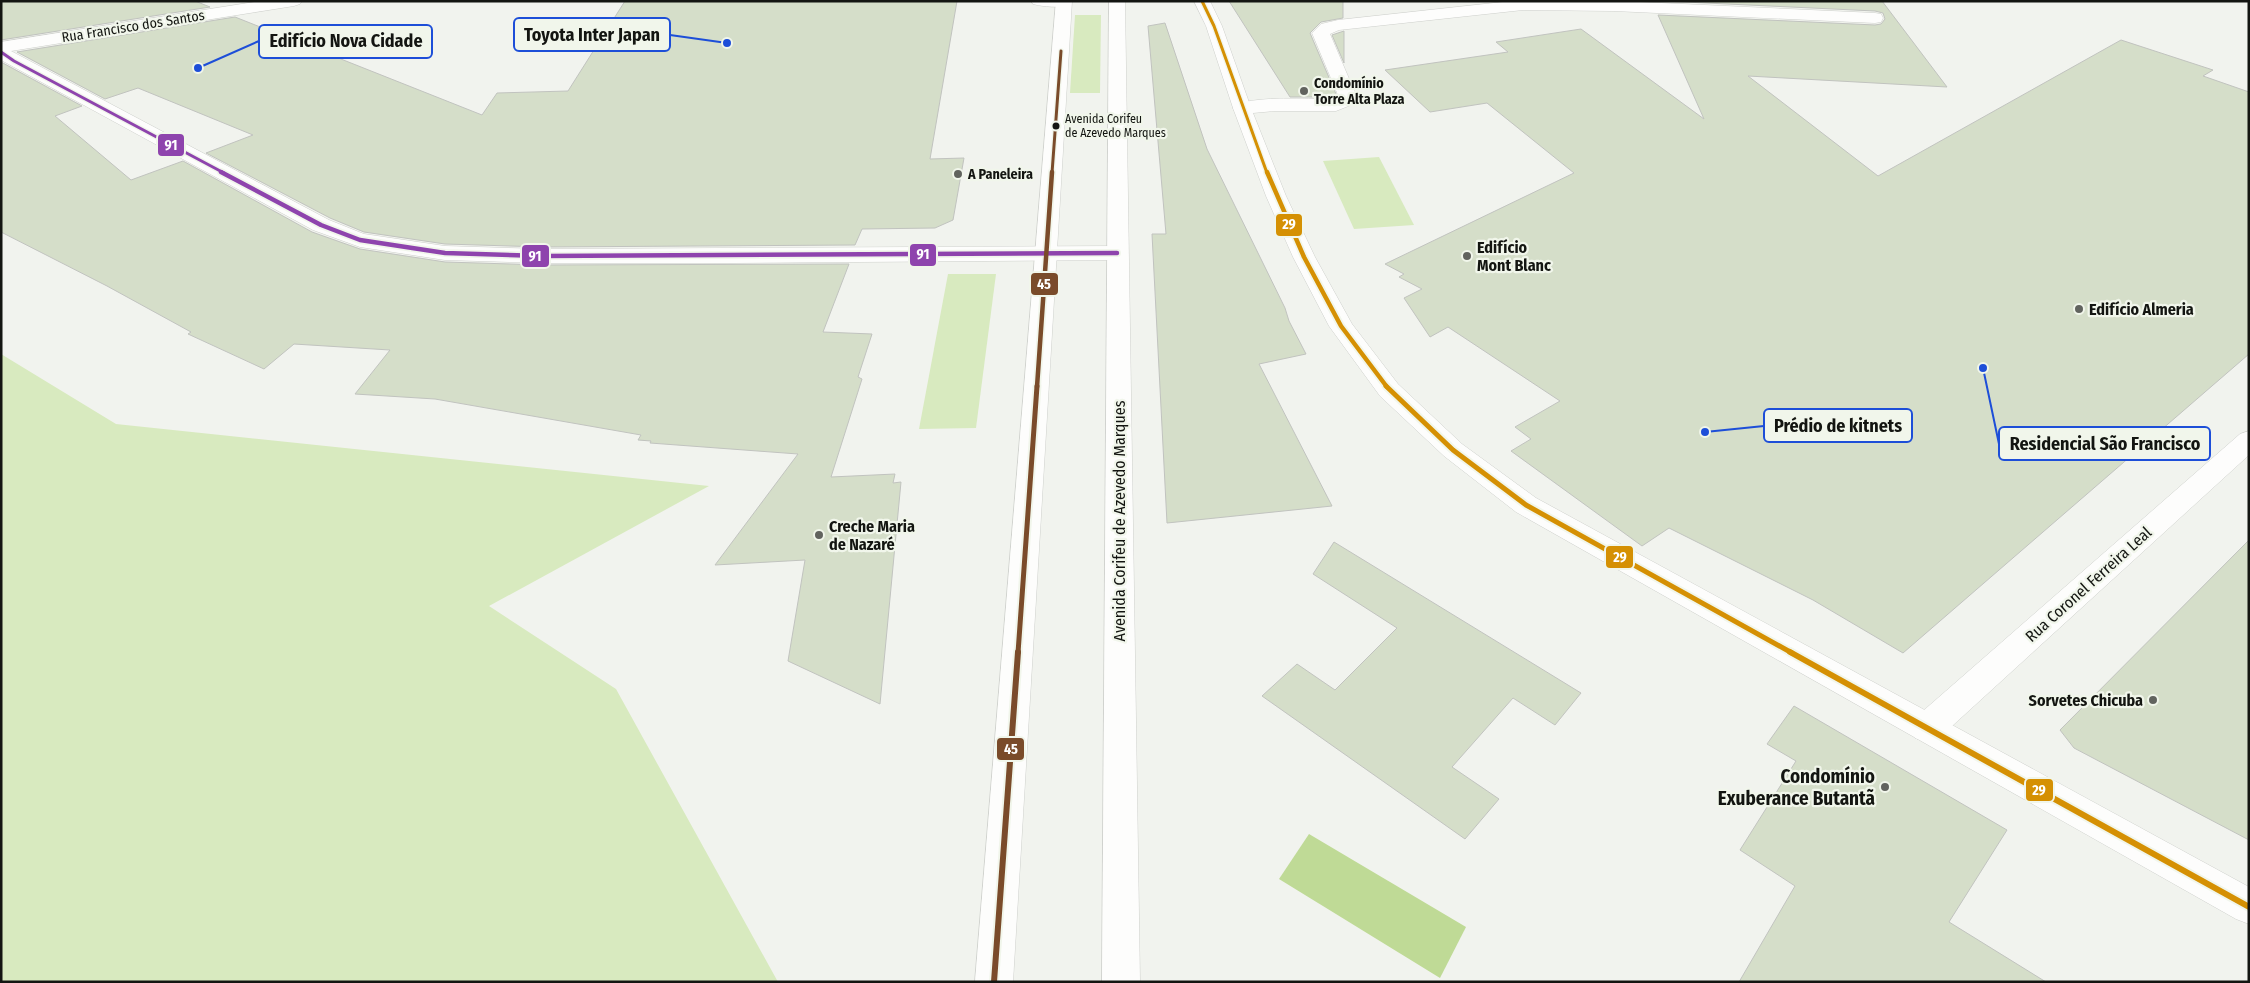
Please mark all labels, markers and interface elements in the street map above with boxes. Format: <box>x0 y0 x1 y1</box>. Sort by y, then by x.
street label: Rua Francisco dos Santos <box>60 7 206 46</box>
callout: Toyota Inter Japan <box>514 18 670 51</box>
text: Toyota Inter Japan <box>524 24 660 46</box>
callout: Edifício Nova Cidade <box>259 25 432 58</box>
text: Edifício Nova Cidade <box>269 30 423 52</box>
place label: Condomínio Torre Alta Plaza <box>1314 75 1404 108</box>
marker: Condomínio Torre Alta Plaza <box>1298 85 1310 97</box>
place label: Avenida Corifeu de Azevedo Marques <box>1065 112 1166 140</box>
marker: Avenida Corifeu de Azevedo Marques <box>1051 121 1061 131</box>
line badge: 91 <box>157 133 185 157</box>
text: 91 <box>165 137 177 154</box>
place label: A Paneleira <box>967 166 1033 183</box>
marker: A Paneleira <box>952 168 964 180</box>
line badge: 29 <box>1275 213 1303 237</box>
text: 29 <box>1281 216 1296 233</box>
place label: Edifício Mont Blanc <box>1477 238 1551 275</box>
line badge: 91 <box>909 243 937 267</box>
line badge: 91 <box>521 244 550 268</box>
text: 91 <box>917 246 929 263</box>
text: 91 <box>529 248 541 265</box>
marker: Edifício Mont Blanc <box>1461 250 1473 262</box>
line badge: 45 <box>1030 272 1059 296</box>
text: 45 <box>1037 276 1051 293</box>
place label: Edifício Almeria <box>2089 300 2194 319</box>
marker: Edifício Almeria <box>2073 303 2085 315</box>
street label: Avenida Corifeu de Azevedo Marques <box>1110 400 1129 642</box>
callout: Prédio de kitnets <box>1764 409 1912 442</box>
text: Prédio de kitnets <box>1774 415 1902 437</box>
callout: Residencial São Francisco <box>1999 427 2210 460</box>
text: Residencial São Francisco <box>2010 433 2201 455</box>
place label: Creche Maria de Nazaré <box>829 517 915 554</box>
street label: Rua Coronel Ferreira Leal <box>2021 523 2155 646</box>
marker: Creche Maria de Nazaré <box>813 529 825 541</box>
line badge: 29 <box>1605 545 1634 569</box>
text: 29 <box>1612 549 1627 566</box>
place label: Sorvetes Chicuba <box>2029 691 2143 710</box>
marker: Sorvetes Chicuba <box>2147 694 2159 706</box>
line badge: 45 <box>996 737 1025 761</box>
text: 45 <box>1004 741 1018 758</box>
place label: Condomínio Exuberance Butantã <box>1718 765 1875 810</box>
line badge: 29 <box>2025 778 2054 802</box>
marker: Condomínio Exuberance Butantã <box>1879 781 1891 793</box>
text: 29 <box>2031 782 2046 799</box>

